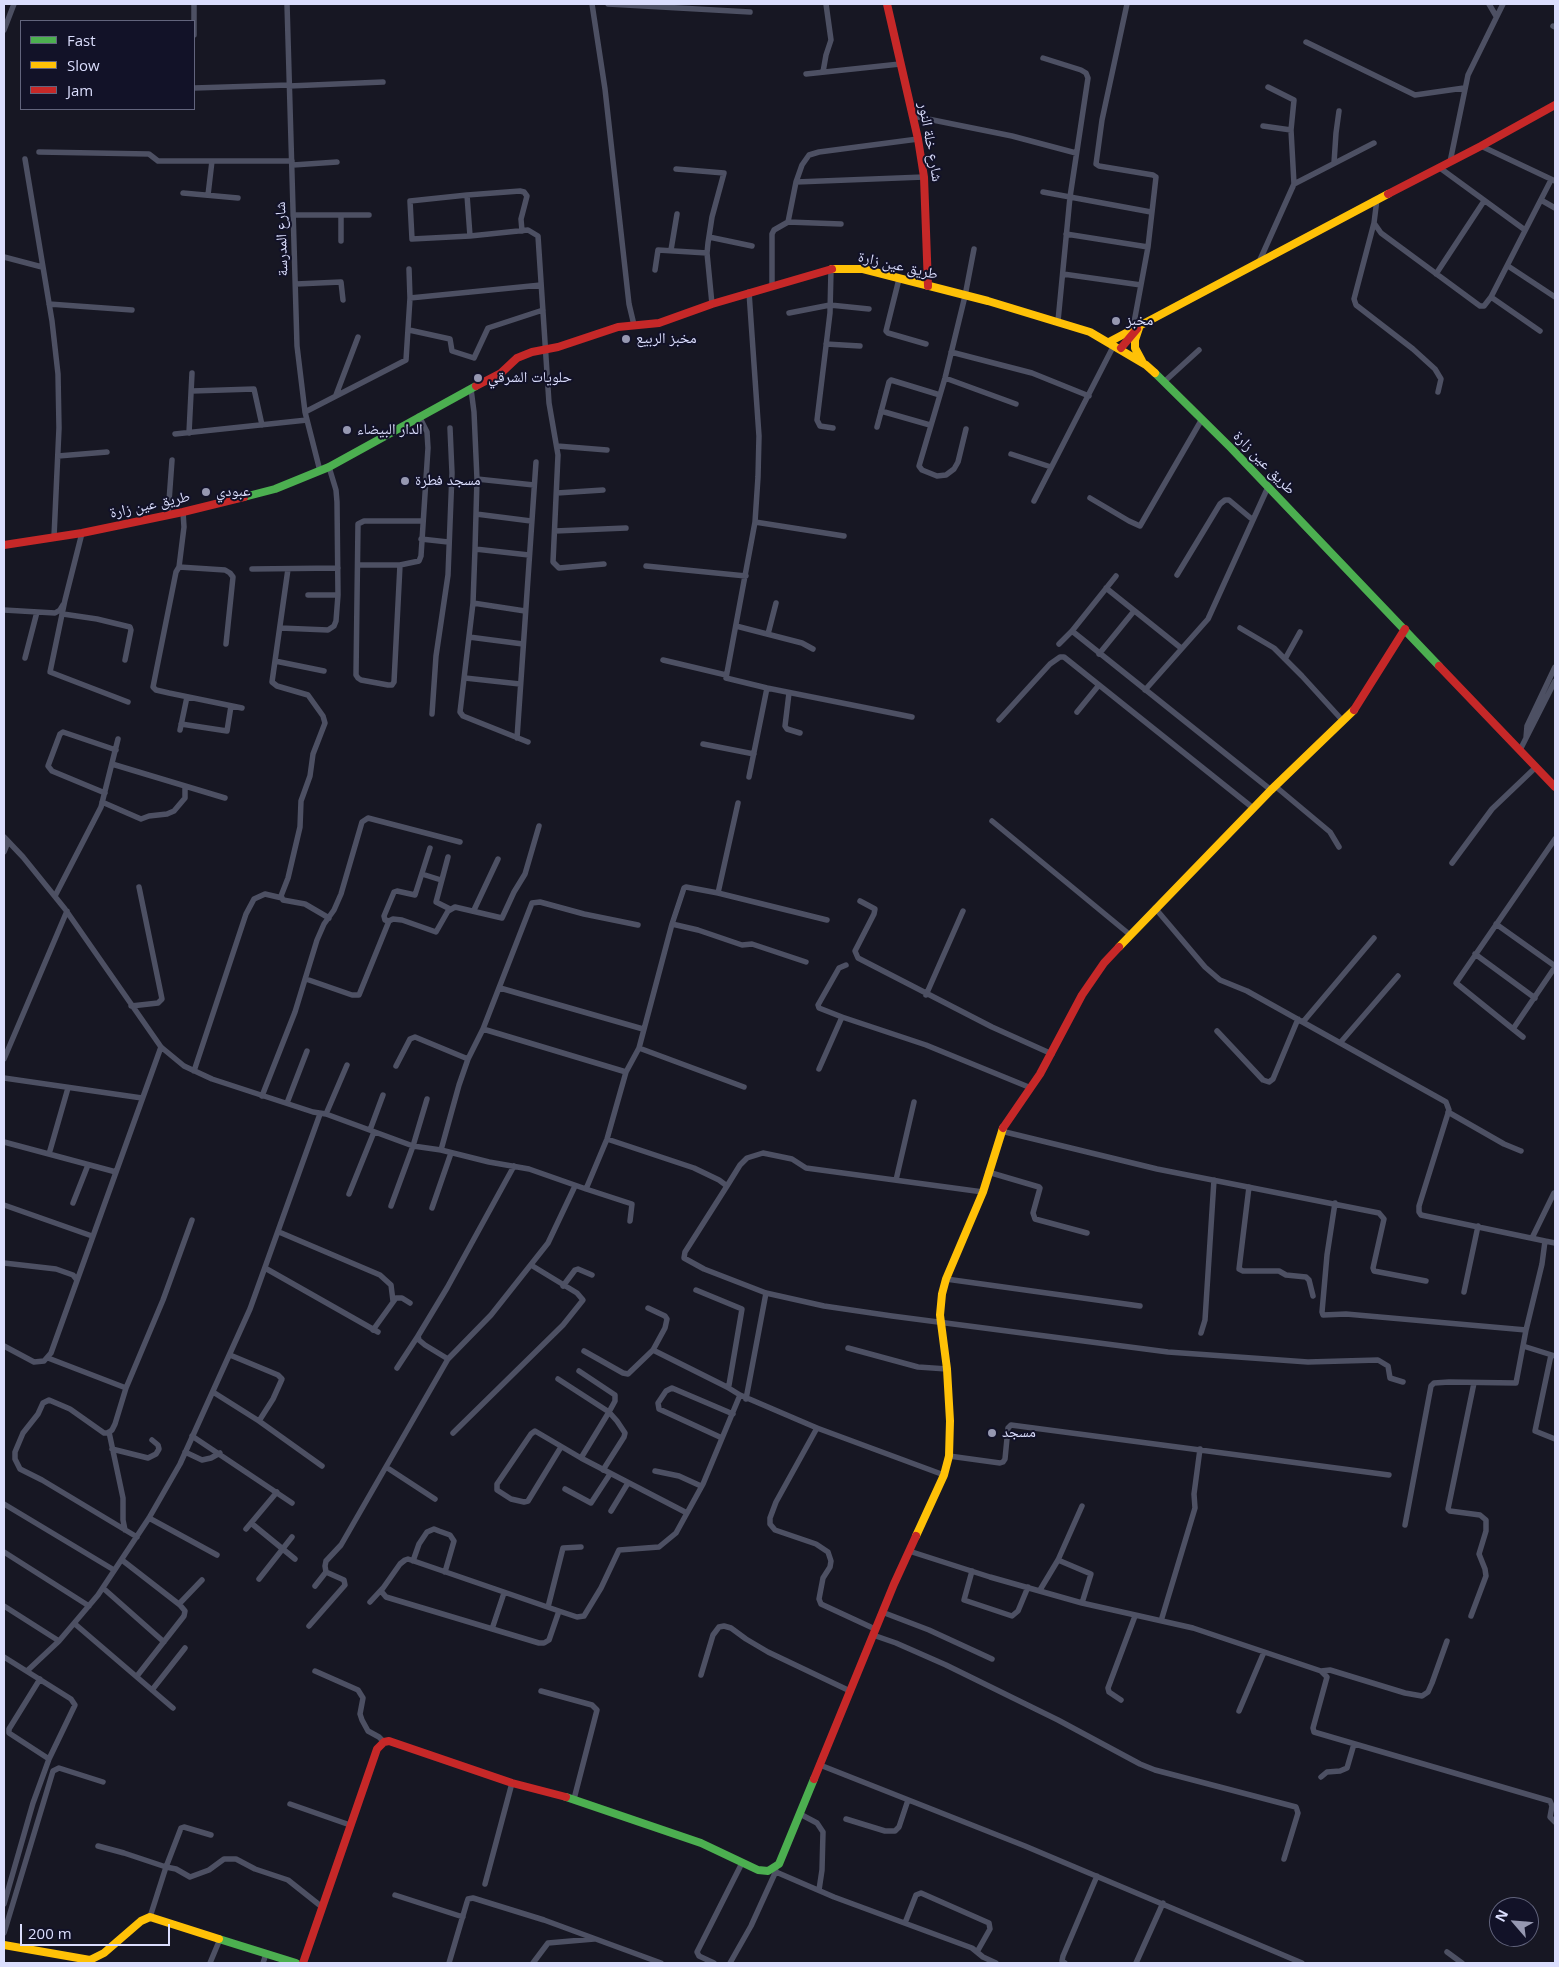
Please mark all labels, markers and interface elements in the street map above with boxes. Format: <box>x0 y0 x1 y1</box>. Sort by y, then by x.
legend <box>20 20 195 110</box>
text: Fast <box>67 30 96 50</box>
text: Slow <box>67 55 100 75</box>
text: Jam <box>67 80 93 100</box>
street label: شارع خلة النور <box>914 101 946 183</box>
street label: شارع المدرسة <box>272 201 292 277</box>
street label: طريق عين زارة <box>856 248 940 284</box>
place label: مخبز <box>1126 312 1153 330</box>
marker: مخبز <box>1110 315 1122 327</box>
place label: مخبز الربيع <box>636 330 697 348</box>
marker: مخبز الربيع <box>620 333 632 345</box>
place label: حلويات الشرقي <box>488 369 572 387</box>
marker: حلويات الشرقي <box>472 372 484 384</box>
place label: الدار البيضاء <box>357 421 423 439</box>
marker: الدار البيضاء <box>341 424 353 436</box>
street label: طريق عين زارة <box>1229 427 1299 499</box>
place label: مسجد فطرة <box>415 472 481 490</box>
marker: مسجد فطرة <box>399 475 411 487</box>
place label: عبودي <box>216 483 250 501</box>
marker: عبودي <box>200 486 212 498</box>
street label: طريق عين زارة <box>108 488 192 522</box>
place label: مسجد <box>1002 1424 1036 1442</box>
marker: مسجد <box>986 1427 998 1439</box>
north arrow <box>1489 1897 1539 1947</box>
text: N <box>1490 1906 1512 1925</box>
scale bar <box>22 1914 172 1946</box>
text: 200 m <box>28 1923 72 1943</box>

